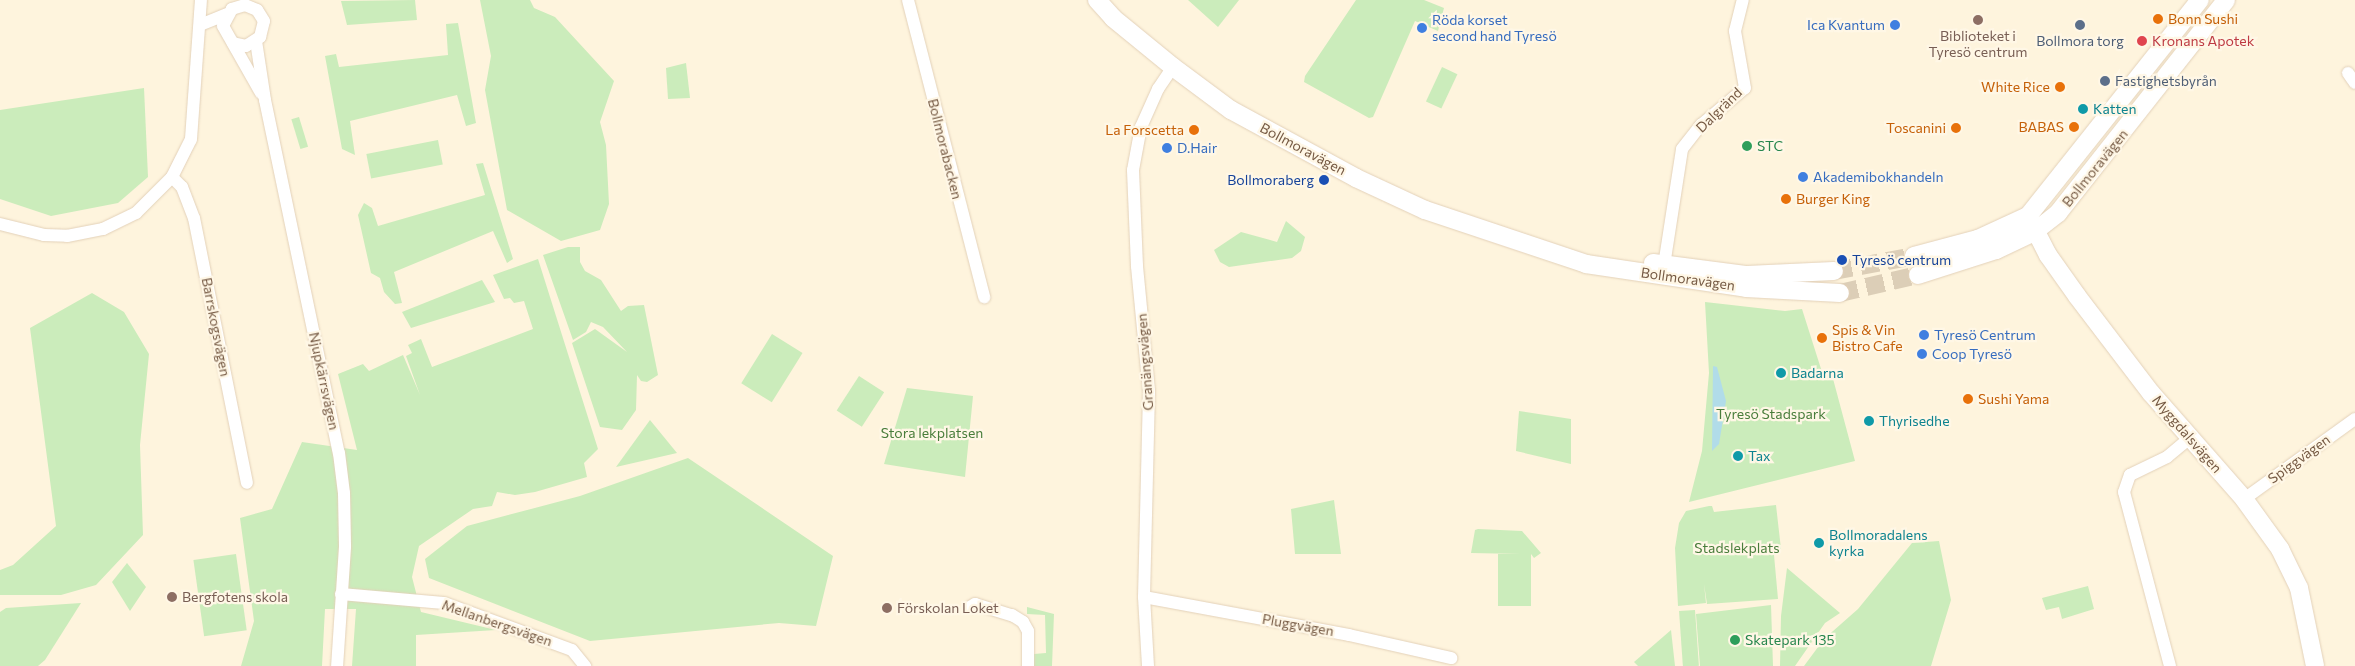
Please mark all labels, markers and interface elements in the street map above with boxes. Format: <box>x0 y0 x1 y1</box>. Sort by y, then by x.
place label: Bonn Sushi <box>2168 11 2238 27</box>
place label: Röda korset second hand Tyresö <box>1432 12 1557 44</box>
marker: Bonn Sushi <box>2152 13 2164 25</box>
marker: Biblioteket i Tyresö centrum <box>1972 14 1984 26</box>
place label: Ica Kvantum <box>1807 17 1885 33</box>
marker: Ica Kvantum <box>1889 19 1901 31</box>
marker: Bollmora torg <box>2074 19 2086 31</box>
marker: Röda korset second hand Tyresö <box>1416 22 1428 34</box>
place label: Biblioteket i Tyresö centrum <box>1928 28 2028 60</box>
place label: Bollmora torg <box>2036 33 2124 49</box>
place label: Kronans Apotek <box>2152 33 2254 49</box>
marker: Kronans Apotek <box>2136 35 2148 47</box>
place label: Fastighetsbyrån <box>2115 73 2217 89</box>
marker: Fastighetsbyrån <box>2099 75 2111 87</box>
place label: White Rice <box>1981 79 2050 95</box>
marker: White Rice <box>2054 81 2066 93</box>
street label: Dalgränd <box>1692 84 1746 136</box>
street label: Bollmorabacken <box>924 97 966 201</box>
place label: Katten <box>2093 101 2137 117</box>
marker: Katten <box>2077 103 2089 115</box>
street label: Bollmoravägen <box>1257 119 1349 179</box>
place label: BABAS <box>2018 119 2064 135</box>
place label: Toscanini <box>1886 120 1946 136</box>
marker: BABAS <box>2068 121 2080 133</box>
place label: La Forscetta <box>1105 122 1184 138</box>
marker: Toscanini <box>1950 122 1962 134</box>
marker: La Forscetta <box>1188 124 1200 136</box>
street label: Bollmoravägen <box>2059 126 2131 210</box>
place label: STC <box>1757 138 1783 154</box>
place label: D.Hair <box>1177 140 1217 156</box>
marker: STC <box>1741 140 1753 152</box>
marker: D.Hair <box>1161 142 1173 154</box>
place label: Akademibokhandeln <box>1813 169 1944 185</box>
marker: Akademibokhandeln <box>1797 171 1809 183</box>
place label: Bollmoraberg <box>1227 172 1314 188</box>
marker: Bollmoraberg <box>1318 174 1330 186</box>
place label: Burger King <box>1796 191 1870 207</box>
marker: Burger King <box>1780 193 1792 205</box>
place label: Tyresö centrum <box>1852 252 1951 268</box>
marker: Tyresö centrum <box>1836 254 1848 266</box>
street label: Bollmoravägen <box>1640 264 1736 294</box>
street label: Barrskogsvägen <box>198 276 234 378</box>
street label: Granängsvägen <box>1133 313 1157 411</box>
place label: Spis & Vin Bistro Cafe <box>1832 322 1903 354</box>
place label: Tyresö Centrum <box>1934 327 2036 343</box>
marker: Tyresö Centrum <box>1918 329 1930 341</box>
street label: Njupkärrsvägen <box>305 331 343 431</box>
marker: Spis & Vin Bistro Cafe <box>1816 332 1828 344</box>
place label: Coop Tyresö <box>1932 346 2012 362</box>
marker: Coop Tyresö <box>1916 348 1928 360</box>
place label: Badarna <box>1791 365 1844 381</box>
marker: Badarna <box>1775 367 1787 379</box>
place label: Sushi Yama <box>1978 391 2049 407</box>
street label: Myggdalsvägen <box>2149 392 2225 476</box>
marker: Sushi Yama <box>1962 393 1974 405</box>
park label: Tyresö Stadspark <box>1716 406 1826 422</box>
place label: Thyrisedhe <box>1879 413 1950 429</box>
marker: Thyrisedhe <box>1863 415 1875 427</box>
park label: Stora lekplatsen <box>881 425 983 441</box>
street label: Spiggvägen <box>2265 431 2333 487</box>
place label: Tax <box>1748 448 1771 464</box>
marker: Tax <box>1732 450 1744 462</box>
place label: Bollmoradalens kyrka <box>1829 527 1928 560</box>
marker: Bollmoradalens kyrka <box>1813 537 1825 549</box>
park label: Stadslekplats <box>1694 540 1780 556</box>
place label: Bergfotens skola <box>182 589 288 605</box>
marker: Bergfotens skola <box>166 591 178 603</box>
street label: Mellanbergsvägen <box>440 596 554 650</box>
place label: Förskolan Loket <box>897 600 999 616</box>
marker: Förskolan Loket <box>881 602 893 614</box>
street label: Pluggvägen <box>1261 610 1335 640</box>
place label: Skatepark 135 <box>1745 632 1835 648</box>
marker: Skatepark 135 <box>1729 634 1741 646</box>

